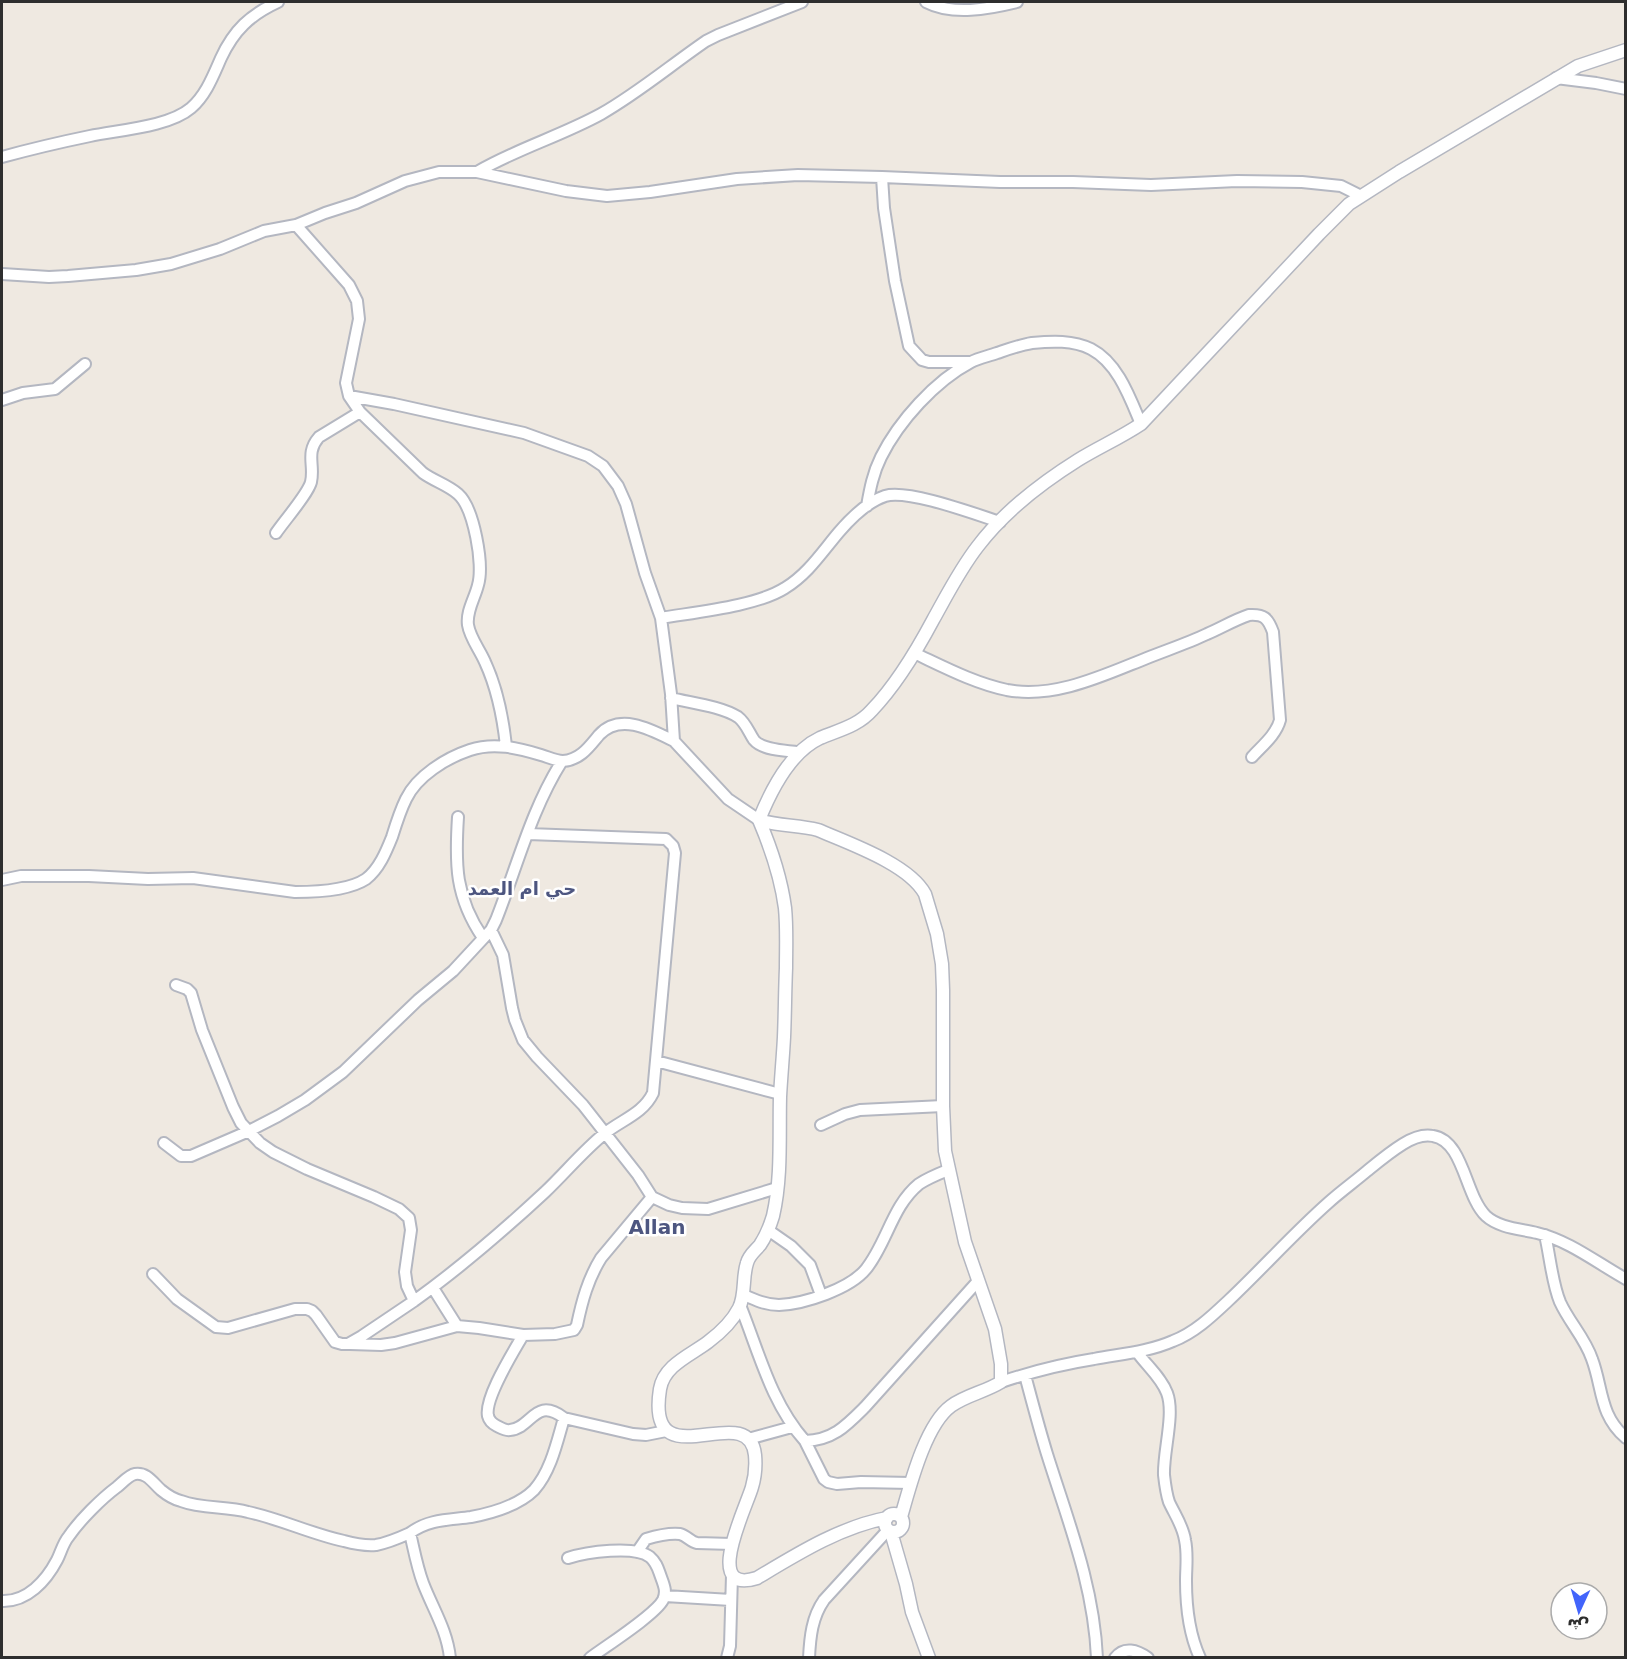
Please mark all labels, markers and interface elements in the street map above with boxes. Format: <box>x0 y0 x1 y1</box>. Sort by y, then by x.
district label: حي ام العمد <box>468 878 576 900</box>
district label: Allan <box>629 1215 685 1239</box>
north arrow <box>1549 1581 1609 1641</box>
text: ش <box>1566 1615 1590 1636</box>

